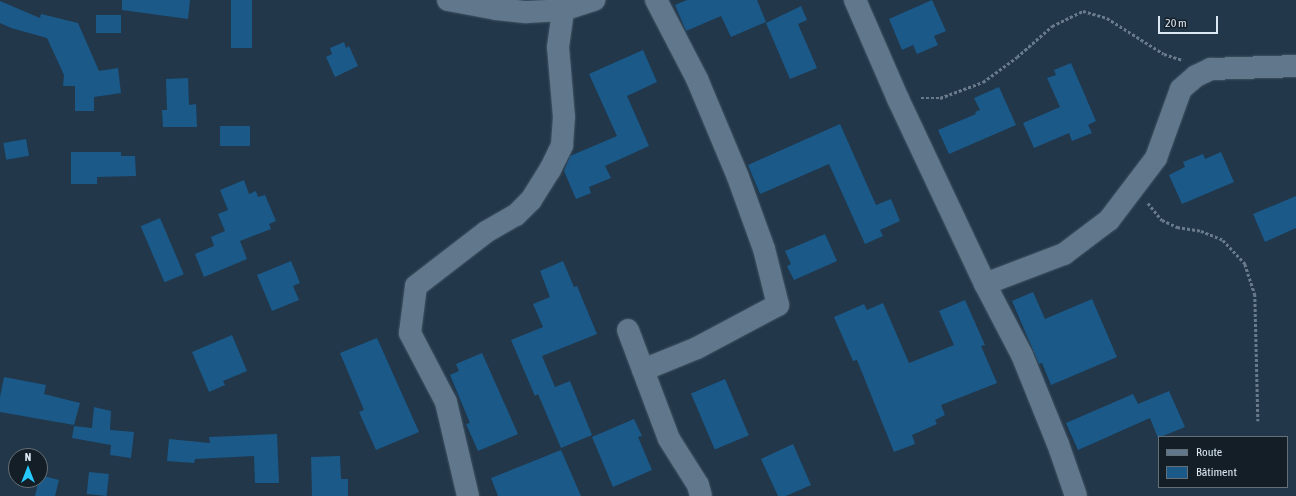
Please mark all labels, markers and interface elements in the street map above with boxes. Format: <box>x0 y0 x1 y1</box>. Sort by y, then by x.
scale bar <box>1160 8 1220 34</box>
text: 20 m <box>1165 16 1187 30</box>
legend <box>1158 436 1288 488</box>
text: Route <box>1196 445 1222 459</box>
north arrow <box>8 448 48 488</box>
text: N <box>25 451 31 463</box>
text: Bâtiment <box>1196 465 1237 479</box>

